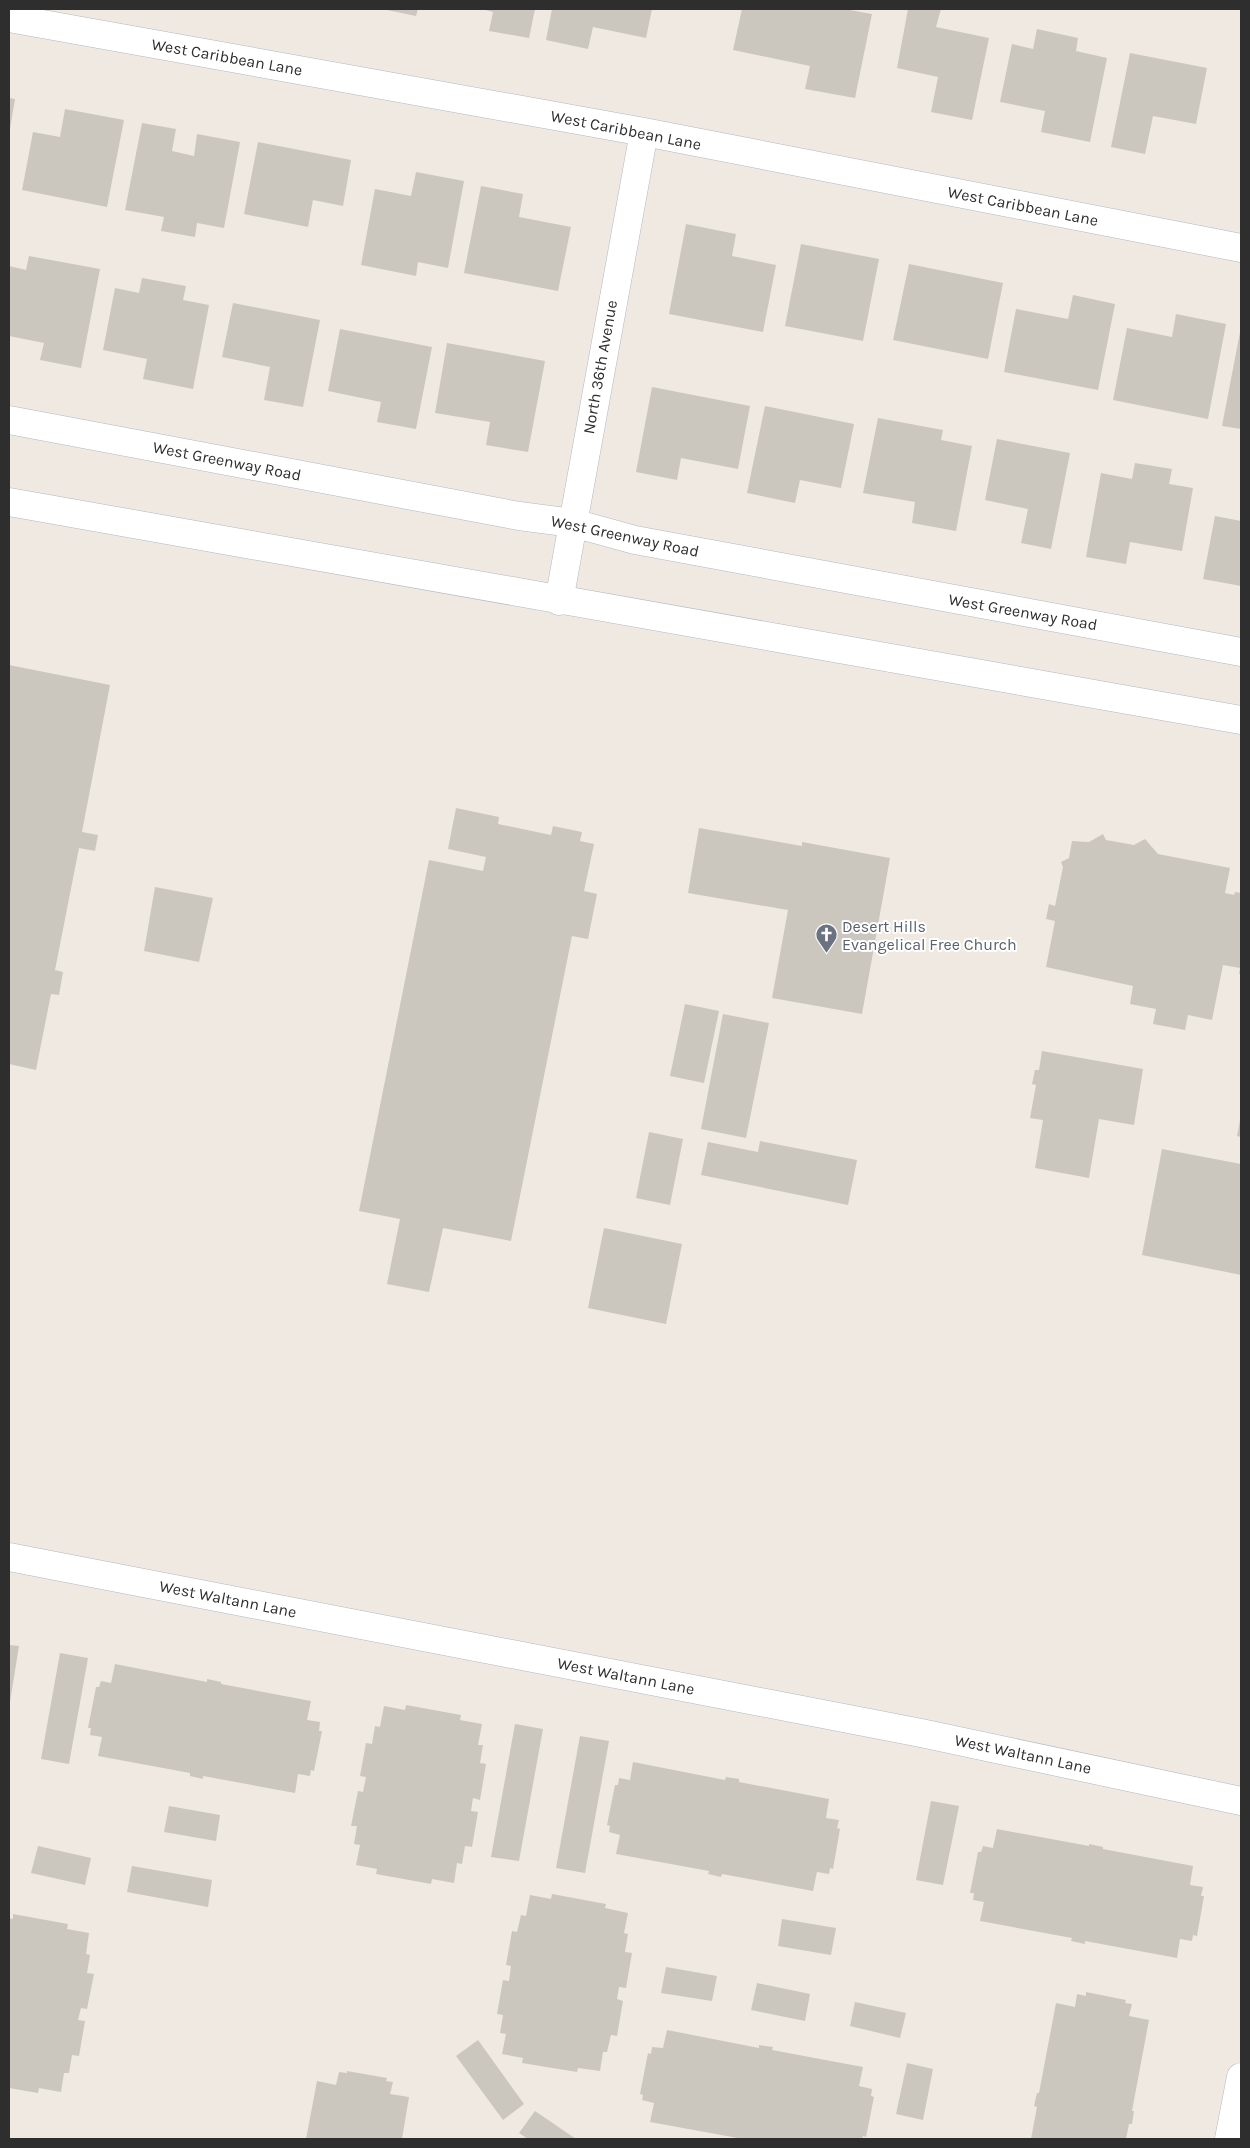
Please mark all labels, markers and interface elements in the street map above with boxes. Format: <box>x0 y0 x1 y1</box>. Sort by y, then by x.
street label: West Caribbean Lane <box>150 34 304 80</box>
street label: West Caribbean Lane <box>549 106 703 154</box>
street label: West Caribbean Lane <box>946 182 1100 230</box>
street label: North 36th Avenue <box>579 299 621 435</box>
street label: West Greenway Road <box>151 437 303 485</box>
street label: West Greenway Road <box>549 511 701 561</box>
street label: West Greenway Road <box>947 590 1099 634</box>
place label: Desert Hills Evangelical Free Church <box>842 917 1017 954</box>
church icon: Desert Hills Evangelical Free Church <box>814 923 838 954</box>
street label: West Waltann Lane <box>158 1576 298 1622</box>
street label: West Waltann Lane <box>556 1653 696 1699</box>
street label: West Waltann Lane <box>953 1730 1093 1778</box>

